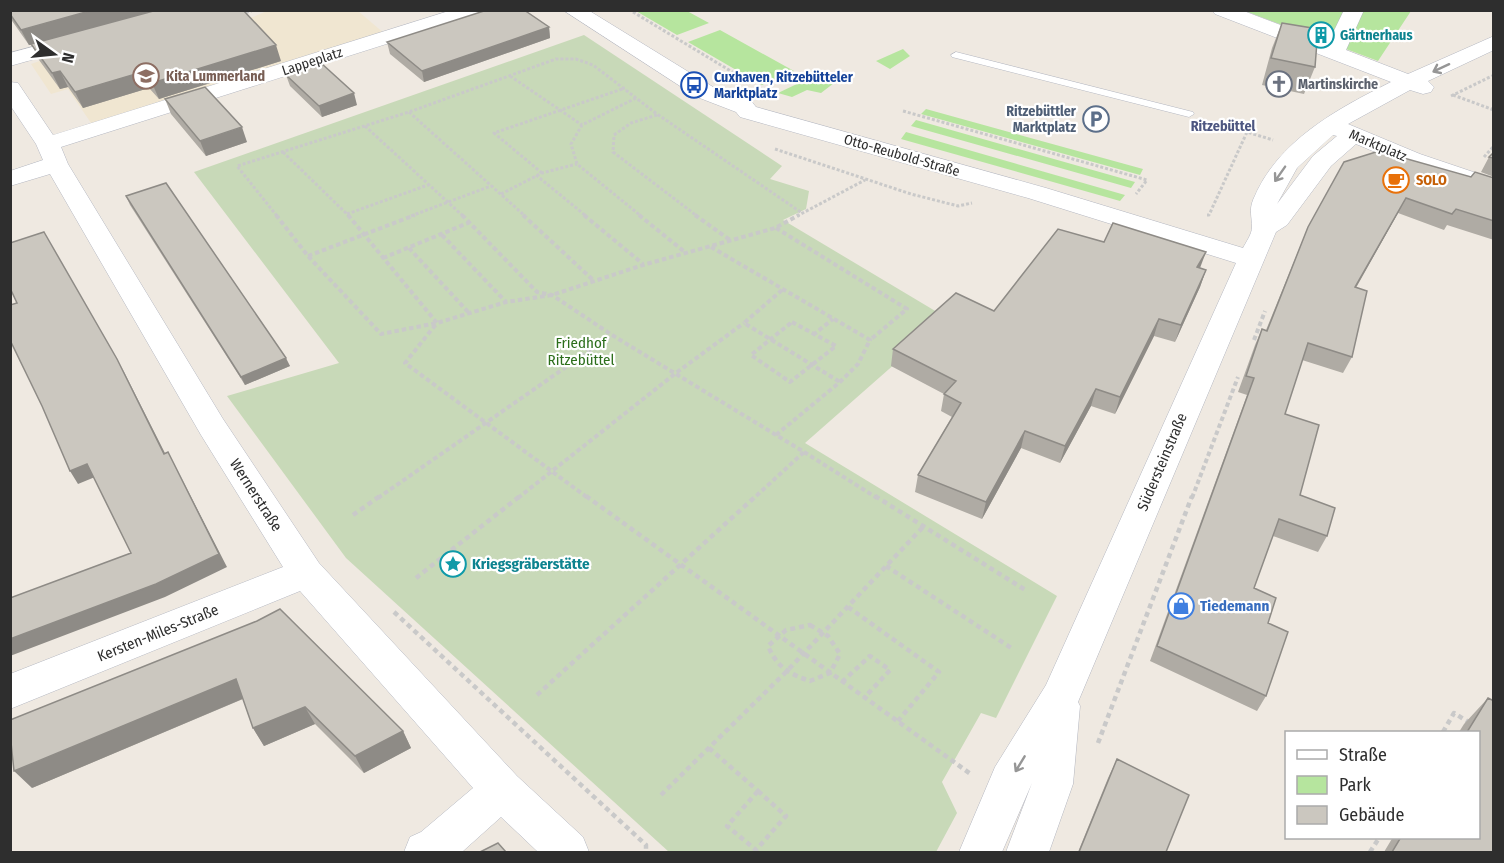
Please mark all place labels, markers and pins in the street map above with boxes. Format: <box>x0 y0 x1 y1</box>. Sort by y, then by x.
building icon: Gärtnerhaus <box>1306 20 1336 50</box>
place label: Gärtnerhaus <box>1340 27 1413 44</box>
school or university icon: Kita Lummerland <box>131 61 161 91</box>
place label: Kita Lummerland <box>166 68 265 85</box>
place label: Cuxhaven, Ritzebütteler Marktplatz <box>714 69 854 102</box>
church icon: Martinskirche <box>1264 69 1294 99</box>
bus stop icon: Cuxhaven, Ritzebütteler Marktplatz <box>679 70 709 100</box>
place label: Martinskirche <box>1298 76 1378 93</box>
place label: Ritzebüttler Marktplatz <box>1006 103 1077 136</box>
parking icon: Ritzebüttler Marktplatz <box>1081 104 1111 134</box>
cafe icon: SOLO <box>1381 165 1411 195</box>
place label: SOLO <box>1416 172 1447 189</box>
place icon: Kriegsgräberstätte <box>438 549 468 579</box>
place label: Kriegsgräberstätte <box>472 555 590 573</box>
shop icon: Tiedemann <box>1166 591 1196 621</box>
place label: Tiedemann <box>1200 597 1269 615</box>

